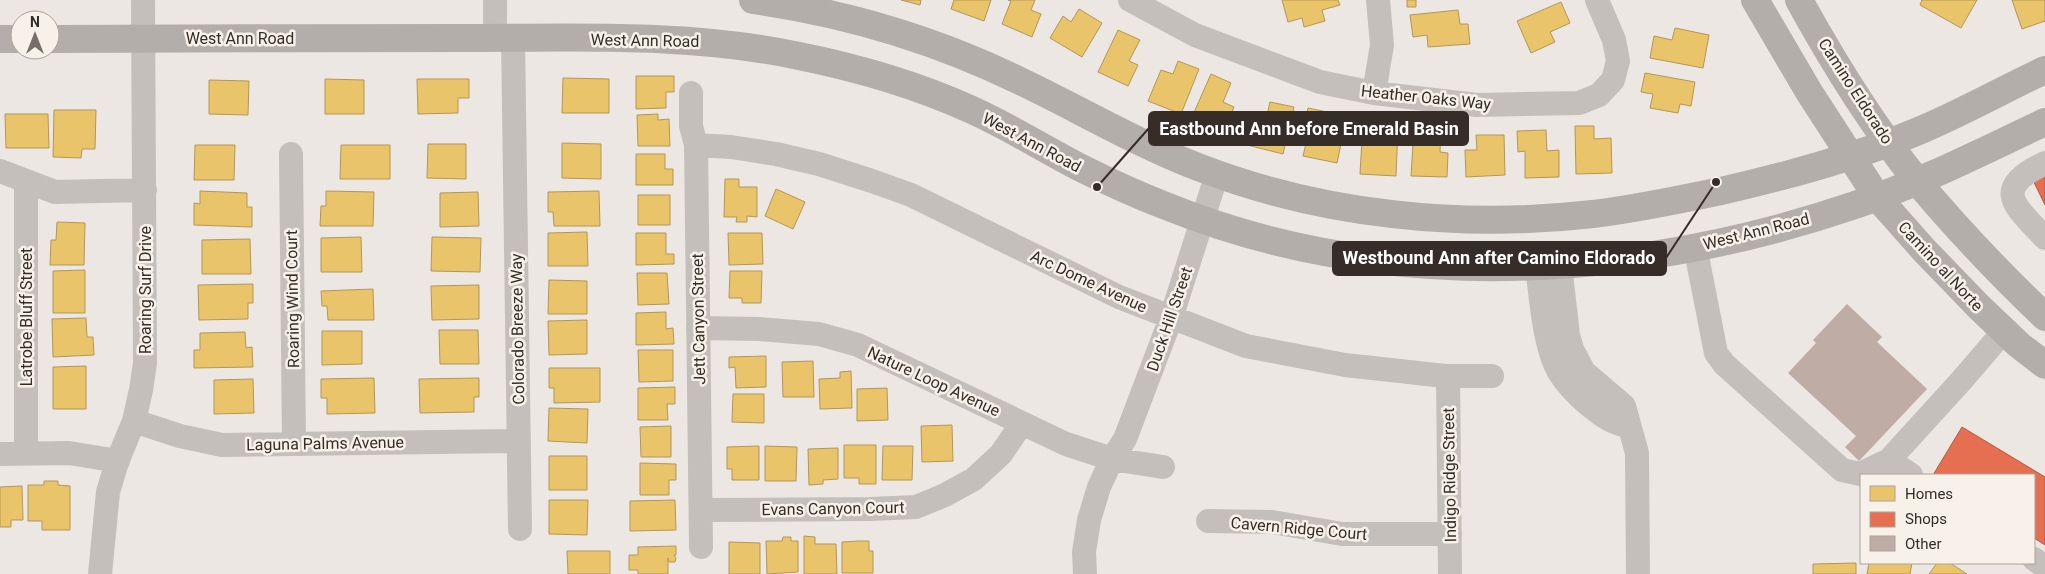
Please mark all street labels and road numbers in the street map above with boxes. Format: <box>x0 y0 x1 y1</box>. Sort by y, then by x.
street label: West Ann Road <box>186 29 294 48</box>
street label: West Ann Road <box>590 30 699 51</box>
street label: Camino Eldorado <box>1814 35 1897 148</box>
street label: Heather Oaks Way <box>1360 81 1492 114</box>
street label: West Ann Road <box>979 109 1084 176</box>
street label: West Ann Road <box>1701 209 1811 254</box>
street label: Camino al Norte <box>1894 218 1987 315</box>
street label: Roaring Surf Drive <box>136 226 155 354</box>
street label: Roaring Wind Court <box>282 230 303 368</box>
street label: Arc Dome Avenue <box>1027 246 1150 317</box>
street label: Latrobe Bluff Street <box>17 248 36 386</box>
street label: Colorado Breeze Way <box>507 253 528 405</box>
street label: Jett Canyon Street <box>688 253 709 385</box>
street label: Duck Hill Street <box>1143 265 1196 374</box>
street label: Nature Loop Avenue <box>864 342 1003 421</box>
street label: Indigo Ridge Street <box>1439 408 1460 542</box>
street label: Laguna Palms Avenue <box>246 433 404 454</box>
street label: Evans Canyon Court <box>761 498 905 519</box>
street label: Cavern Ridge Court <box>1230 513 1368 544</box>

